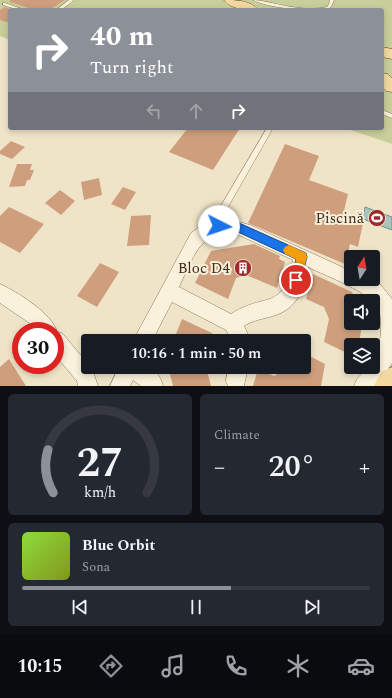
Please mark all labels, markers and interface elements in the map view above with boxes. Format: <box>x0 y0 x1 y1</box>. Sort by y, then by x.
text: 40 m <box>90 15 154 58</box>
icon: right <box>24 24 76 76</box>
text: Turn right <box>90 54 173 81</box>
icon: left <box>143 100 165 122</box>
icon: ahead <box>185 100 207 122</box>
icon: right <box>227 100 249 122</box>
position arrow <box>198 205 240 247</box>
place label: Piscină <box>315 207 365 230</box>
sports icon: Piscină <box>367 208 387 228</box>
north arrow <box>344 250 380 286</box>
map controls <box>344 250 380 374</box>
place label: Bloc D4 <box>178 257 230 280</box>
building icon: Bloc D4 <box>233 258 253 278</box>
pin <box>279 263 313 297</box>
icon: arrive <box>285 269 307 291</box>
button: sound <box>344 294 380 330</box>
speed limit sign: 30 <box>12 322 64 374</box>
button: layers <box>344 338 380 374</box>
text: 10:16 · 1 min · 50 m <box>131 342 261 365</box>
text: Climate <box>214 425 260 445</box>
text: 27 <box>77 431 123 494</box>
text: 20° <box>268 444 316 490</box>
text: − <box>214 451 225 484</box>
text: + <box>359 451 370 484</box>
text: km/h <box>84 481 116 503</box>
text: Blue Orbit <box>82 534 155 557</box>
text: Sona <box>82 557 110 577</box>
icon: previous <box>69 596 91 618</box>
icon: pause <box>185 596 207 618</box>
icon: next <box>301 596 323 618</box>
icon: directions <box>97 652 125 680</box>
icon: music <box>159 652 187 680</box>
icon: phone <box>222 652 250 680</box>
icon: climate <box>284 652 312 680</box>
icon: car <box>347 652 375 680</box>
text: 10:15 <box>17 653 62 680</box>

